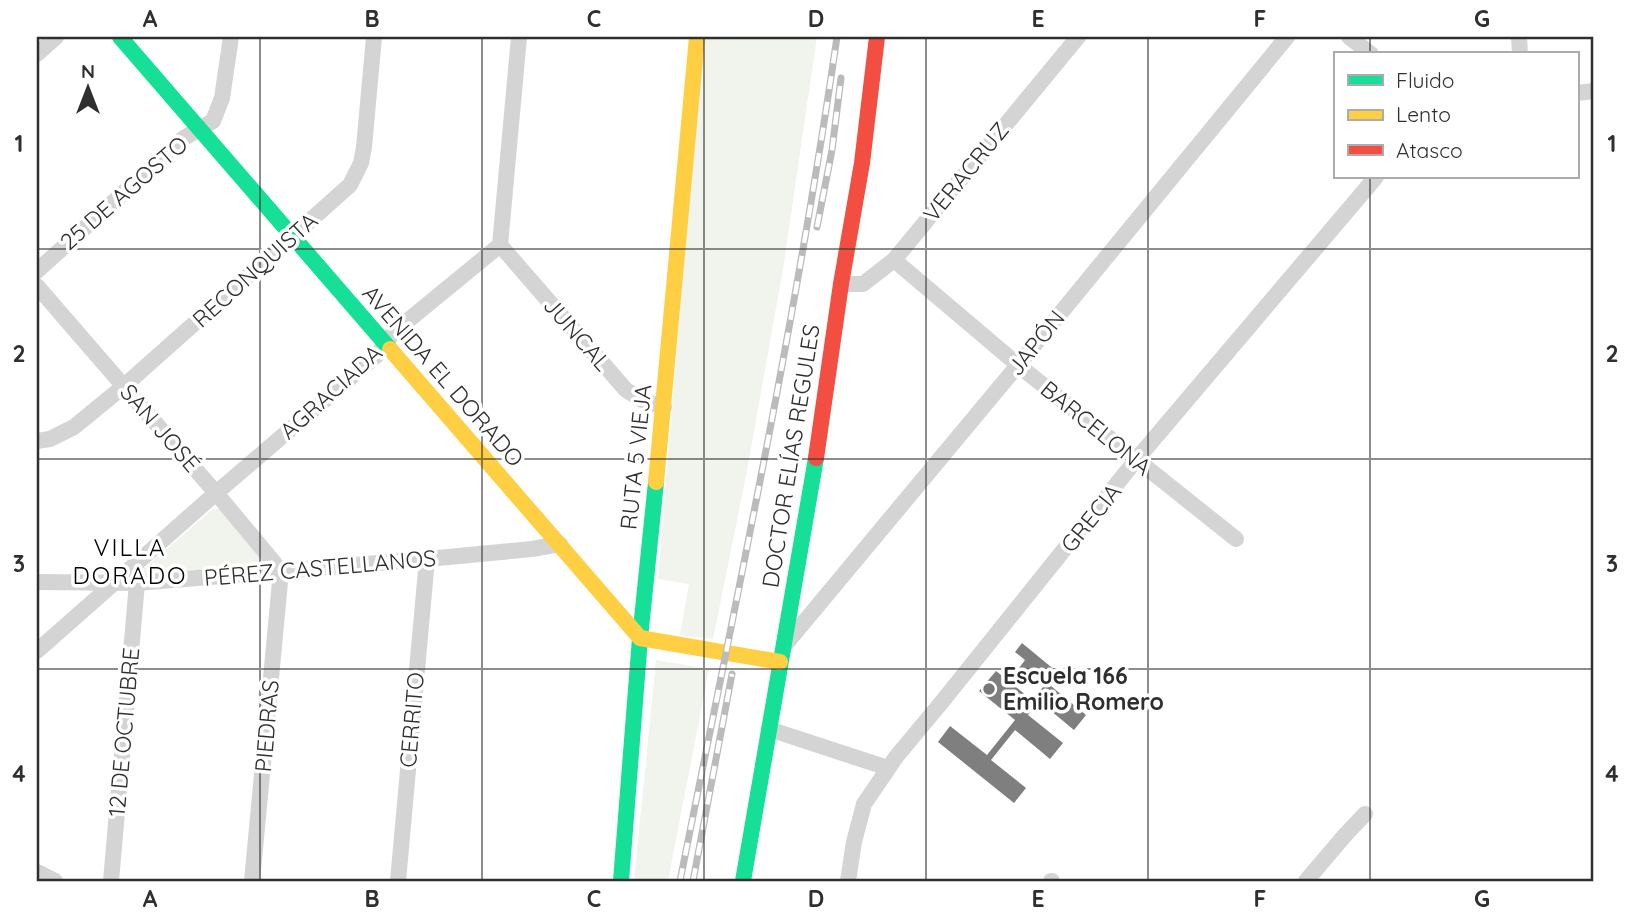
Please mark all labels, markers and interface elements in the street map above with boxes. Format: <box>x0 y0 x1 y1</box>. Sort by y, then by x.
text: A <box>143 4 158 33</box>
text: B <box>364 4 380 33</box>
text: C <box>587 4 601 33</box>
text: D <box>808 4 824 33</box>
text: E <box>1031 4 1045 33</box>
text: F <box>1254 4 1266 33</box>
text: G <box>1474 4 1490 33</box>
north arrow <box>52 52 122 122</box>
legend <box>1334 52 1578 178</box>
text: N <box>81 59 95 83</box>
text: Fluido <box>1396 67 1454 93</box>
text: Lento <box>1396 101 1451 127</box>
street label: VERACRUZ <box>917 116 1015 227</box>
text: 1 <box>15 129 23 158</box>
street label: 25 DE AGOSTO <box>54 129 193 256</box>
text: 1 <box>1608 129 1616 158</box>
text: Atasco <box>1396 137 1463 163</box>
street label: RECONQUISTA <box>186 206 323 333</box>
street label: AVENIDA EL DORADO <box>357 279 530 473</box>
street label: JUNCAL <box>537 291 617 377</box>
street label: JAPÓN <box>1001 304 1071 381</box>
street label: DOCTOR ELÍAS REGULES <box>755 322 826 590</box>
street label: AGRACIADA <box>273 338 388 445</box>
text: 2 <box>12 339 26 368</box>
text: 2 <box>1605 339 1619 368</box>
street label: BARCELONA <box>1035 374 1158 481</box>
street label: SAN JOSÉ <box>114 378 207 478</box>
street label: RUTA 5 VIEJA <box>613 383 658 531</box>
street label: GRECIA <box>1054 477 1127 558</box>
district label: VILLA DORADO <box>73 532 187 590</box>
street label: PÉREZ CASTELLANOS <box>203 543 437 592</box>
text: 3 <box>13 549 25 578</box>
text: 3 <box>1606 549 1618 578</box>
street label: 12 DE OCTUBRE <box>102 646 145 818</box>
place label: Escuela 166 Emilio Romero <box>1003 661 1164 716</box>
street label: CERRITO <box>393 671 430 769</box>
street label: PIEDRAS <box>248 679 285 773</box>
marker: Escuela 166 Emilio Romero <box>981 681 997 697</box>
text: 4 <box>12 759 26 788</box>
text: 4 <box>1605 759 1619 788</box>
text: A <box>143 884 158 913</box>
text: B <box>364 884 380 913</box>
text: C <box>587 884 601 913</box>
text: D <box>808 884 824 913</box>
text: E <box>1031 884 1045 913</box>
text: F <box>1254 884 1266 913</box>
text: G <box>1474 884 1490 913</box>

